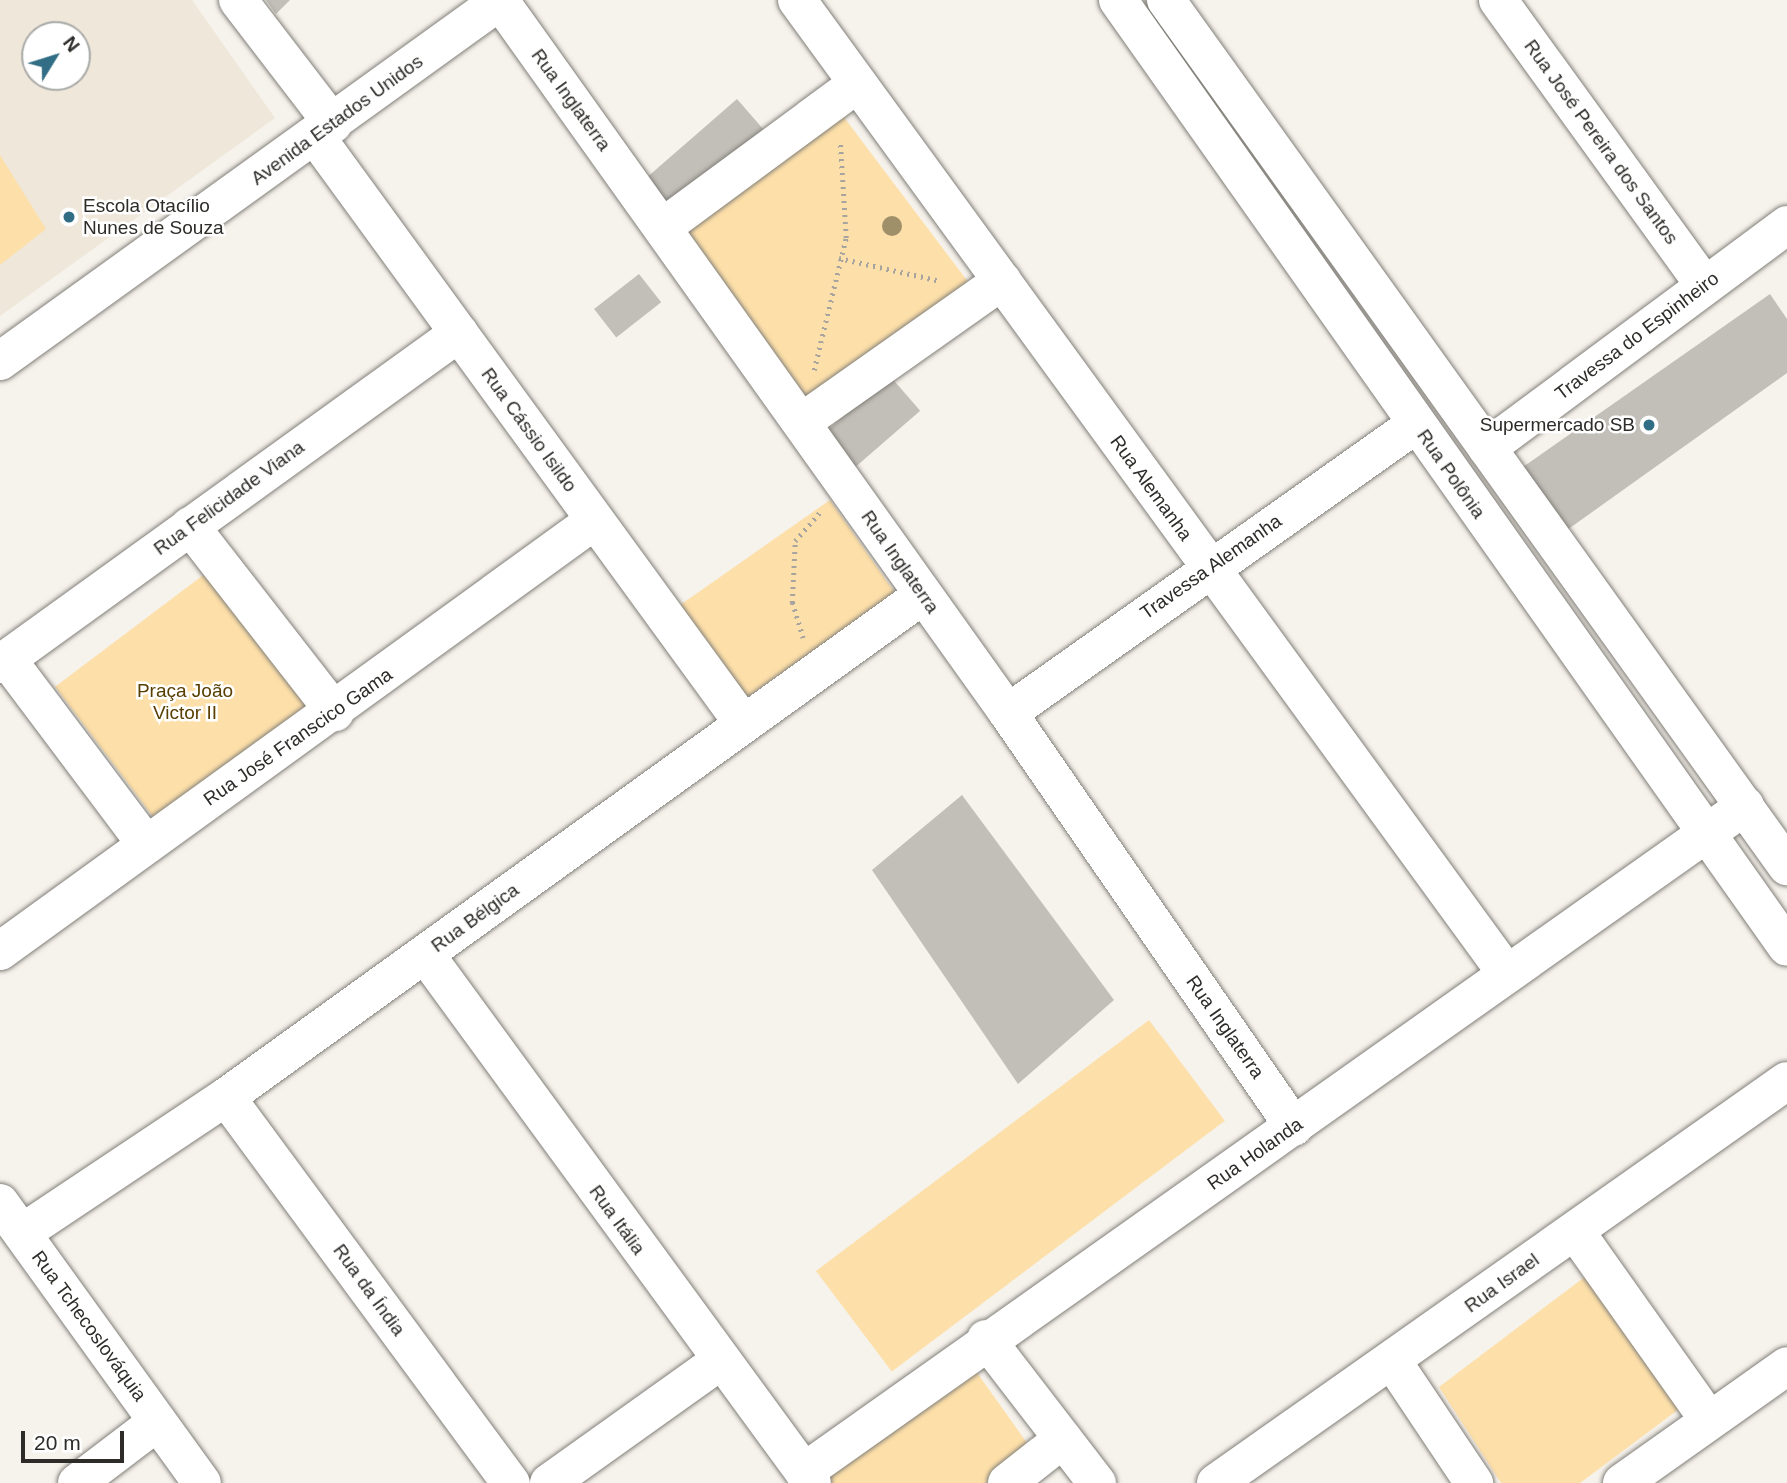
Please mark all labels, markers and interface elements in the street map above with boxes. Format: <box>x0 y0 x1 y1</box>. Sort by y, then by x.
north arrow <box>21 21 91 91</box>
text: N <box>59 32 84 56</box>
street label: Rua José Pereira dos Santos <box>1519 35 1683 249</box>
street label: Rua Inglaterra <box>526 45 616 155</box>
street label: Avenida Estados Unidos <box>247 50 427 190</box>
place label: Escola Otacílio Nunes de Souza <box>83 195 223 239</box>
marker: Escola Otacílio Nunes de Souza <box>61 209 77 225</box>
street label: Travessa do Espinheiro <box>1551 267 1723 405</box>
street label: Rua Cássio Isildo <box>476 363 582 497</box>
place label: Supermercado SB <box>1480 414 1635 436</box>
marker: Supermercado SB <box>1641 417 1657 433</box>
street label: Rua Polônia <box>1412 425 1490 523</box>
street label: Rua Alemanha <box>1105 430 1197 546</box>
street label: Rua Felicidade Viana <box>149 436 309 560</box>
street label: Rua Inglaterra <box>856 506 944 618</box>
street label: Travessa Alemanha <box>1136 509 1286 625</box>
street label: Rua José Franscico Gama <box>199 663 397 811</box>
park label: Praça João Victor II <box>137 680 233 724</box>
street label: Rua Bélgica <box>427 879 523 957</box>
street label: Rua Inglaterra <box>1181 971 1269 1083</box>
street label: Rua Holanda <box>1203 1113 1307 1195</box>
street label: Rua Itália <box>584 1181 650 1259</box>
street label: Rua da Índia <box>328 1240 410 1340</box>
street label: Rua Tchecoslováquia <box>27 1246 151 1406</box>
street label: Rua Israel <box>1460 1248 1544 1318</box>
scale bar <box>24 1416 128 1460</box>
text: 20 m <box>34 1431 81 1454</box>

